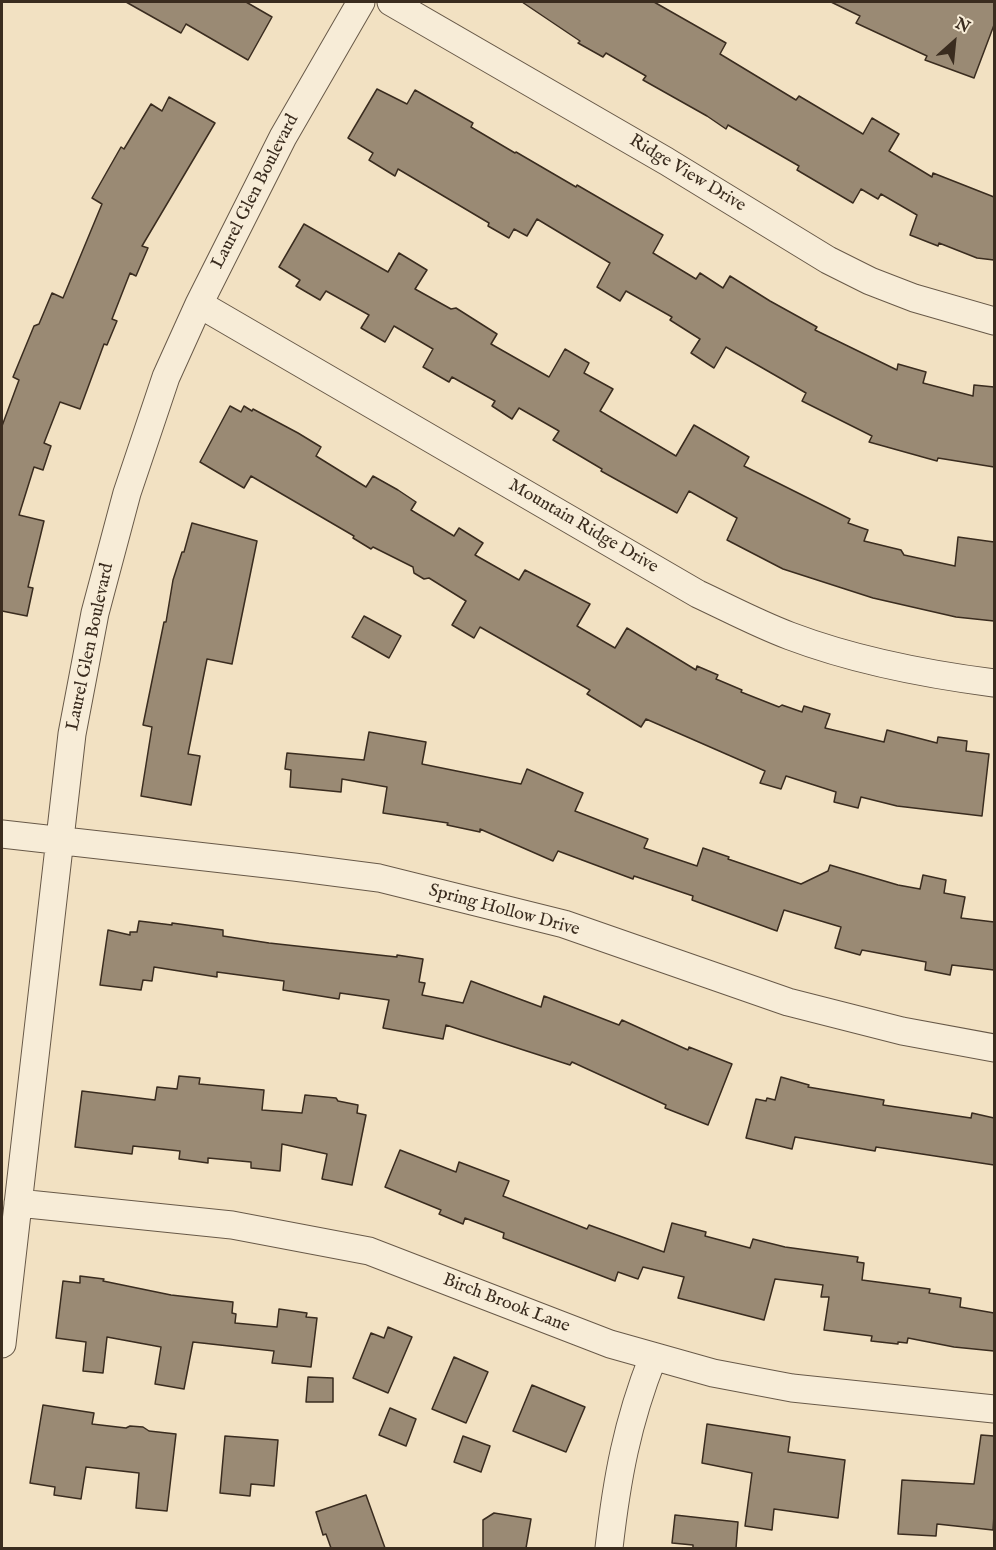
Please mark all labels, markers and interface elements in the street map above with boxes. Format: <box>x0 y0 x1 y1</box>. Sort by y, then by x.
north arrow <box>924 12 984 72</box>
text: N <box>951 14 973 38</box>
street label: Laurel Glen Boulevard <box>208 111 304 273</box>
street label: Ridge View Drive <box>625 131 749 217</box>
street label: Mountain Ridge Drive <box>504 475 662 579</box>
street label: Laurel Glen Boulevard <box>63 561 119 733</box>
street label: Spring Hollow Drive <box>426 880 582 942</box>
street label: Birch Brook Lane <box>439 1270 573 1338</box>

